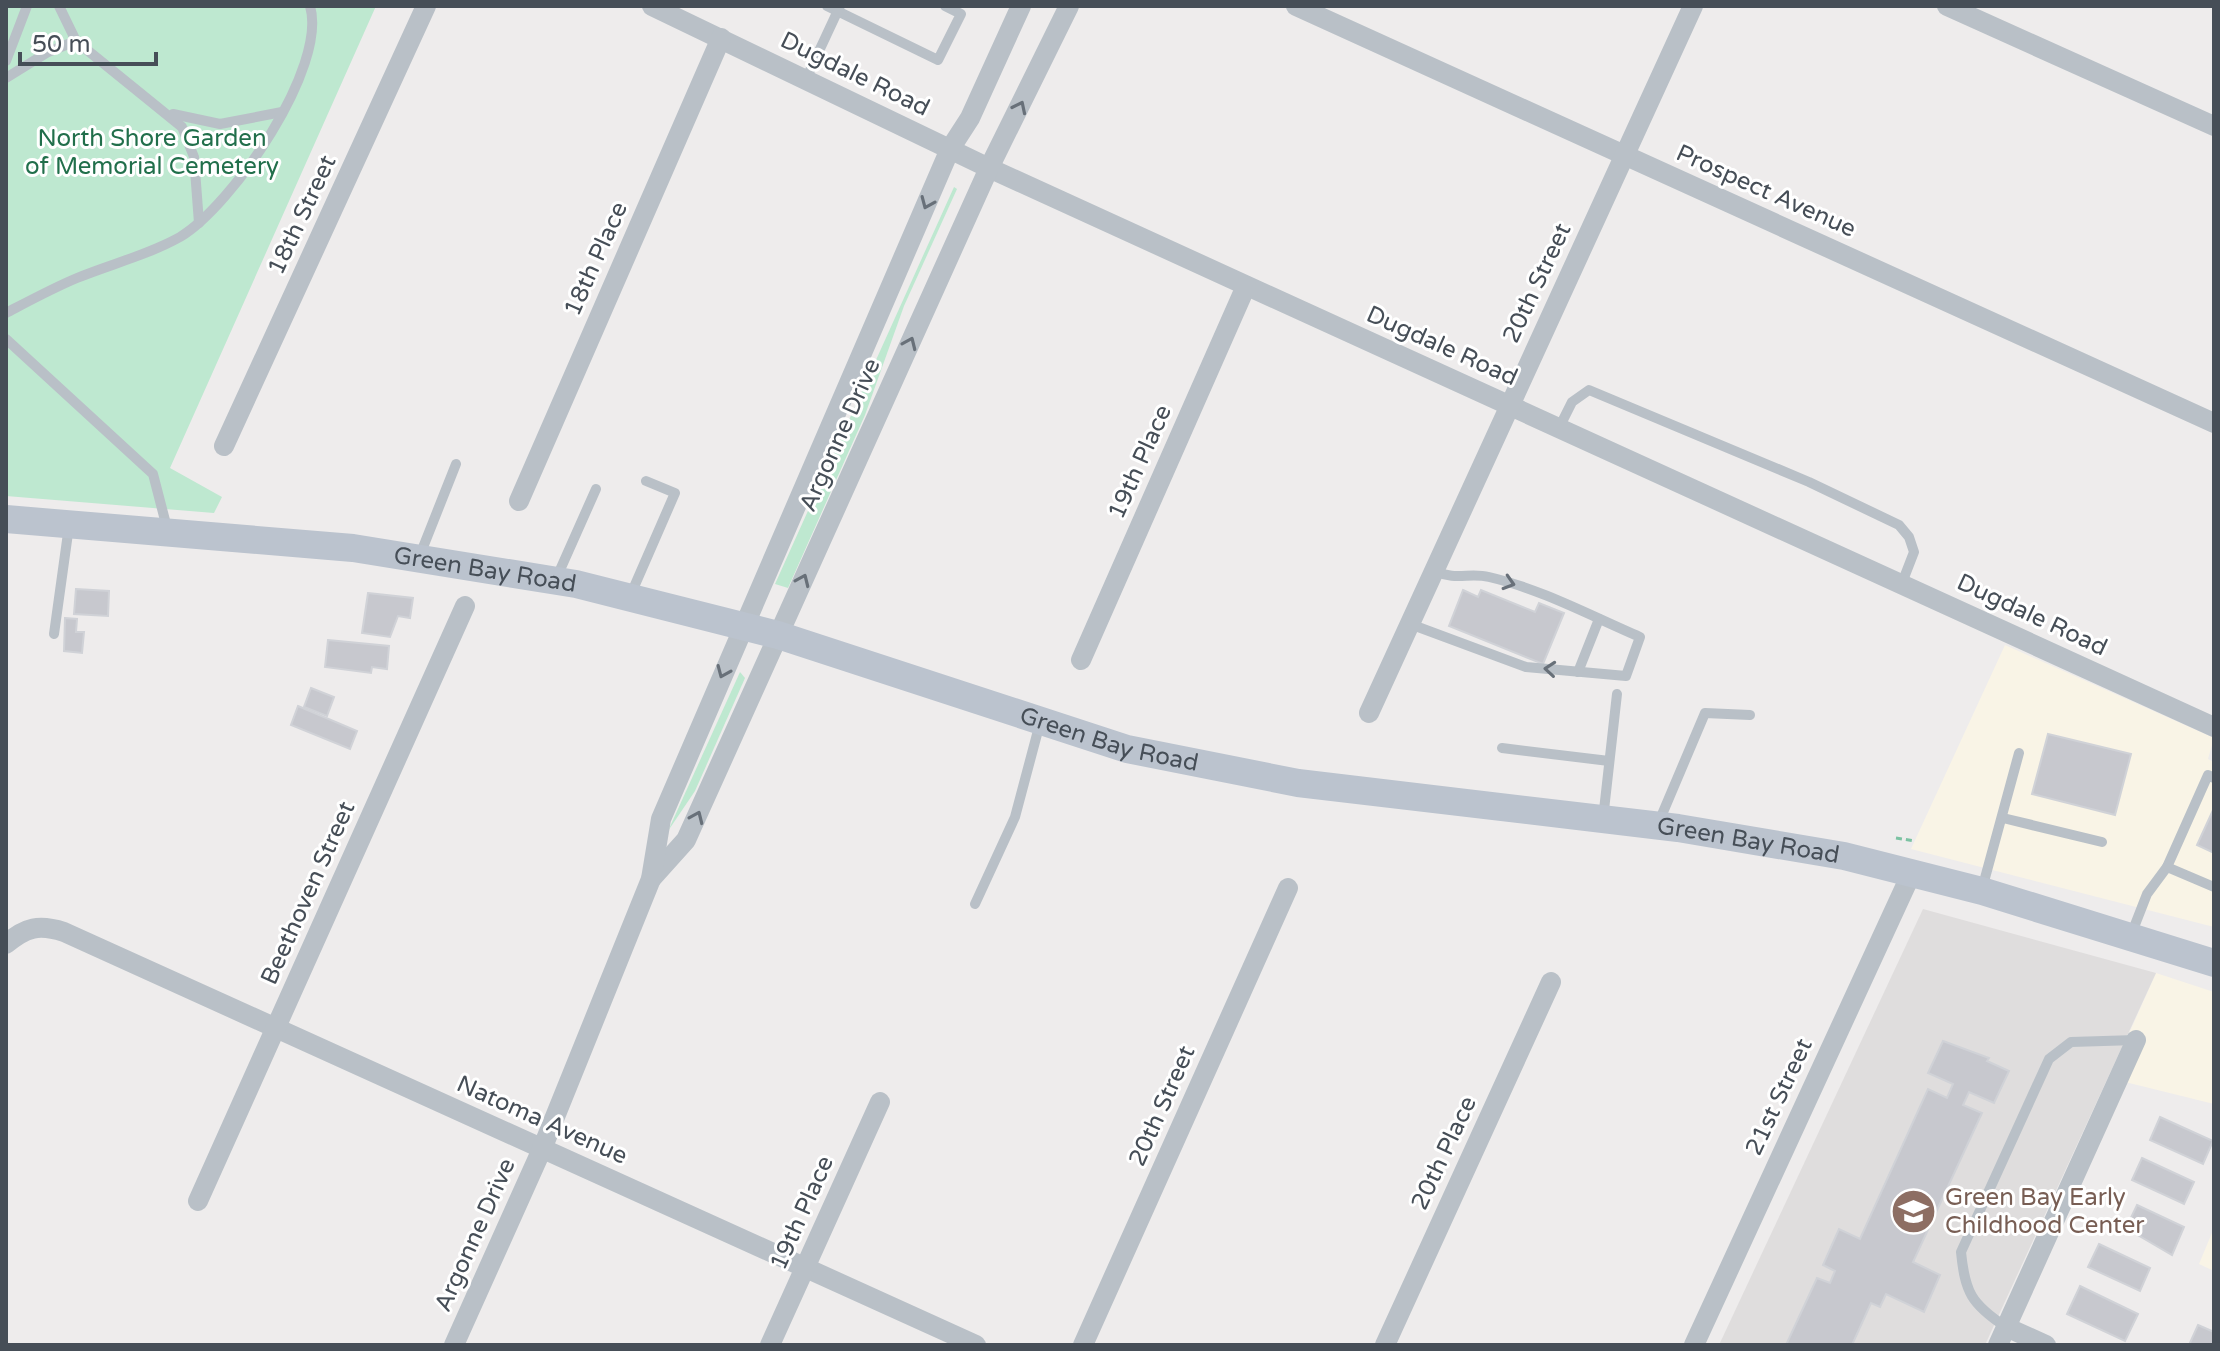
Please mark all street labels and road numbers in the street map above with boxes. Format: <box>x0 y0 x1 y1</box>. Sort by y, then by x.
street label: Dugdale Road <box>776 25 934 123</box>
street label: Prospect Avenue <box>1672 138 1860 244</box>
street label: 18th Street <box>262 151 342 279</box>
street label: 18th Place <box>558 197 634 321</box>
street label: 20th Street <box>1497 219 1577 347</box>
street label: Dugdale Road <box>1362 300 1522 392</box>
street label: Argonne Drive <box>793 354 887 516</box>
street label: 19th Place <box>1102 400 1178 524</box>
street label: Green Bay Road <box>392 540 578 598</box>
street label: Dugdale Road <box>1952 568 2112 662</box>
street label: Green Bay Road <box>1016 700 1201 777</box>
street label: Beethoven Street <box>255 797 361 989</box>
street label: Green Bay Road <box>1656 811 1842 870</box>
street label: 21st Street <box>1739 1034 1819 1160</box>
street label: 20th Street <box>1123 1041 1201 1171</box>
street label: Natoma Avenue <box>452 1069 632 1171</box>
street label: 20th Place <box>1405 1092 1483 1214</box>
street label: 19th Place <box>764 1151 840 1275</box>
street label: Argonne Drive <box>428 1154 522 1316</box>

